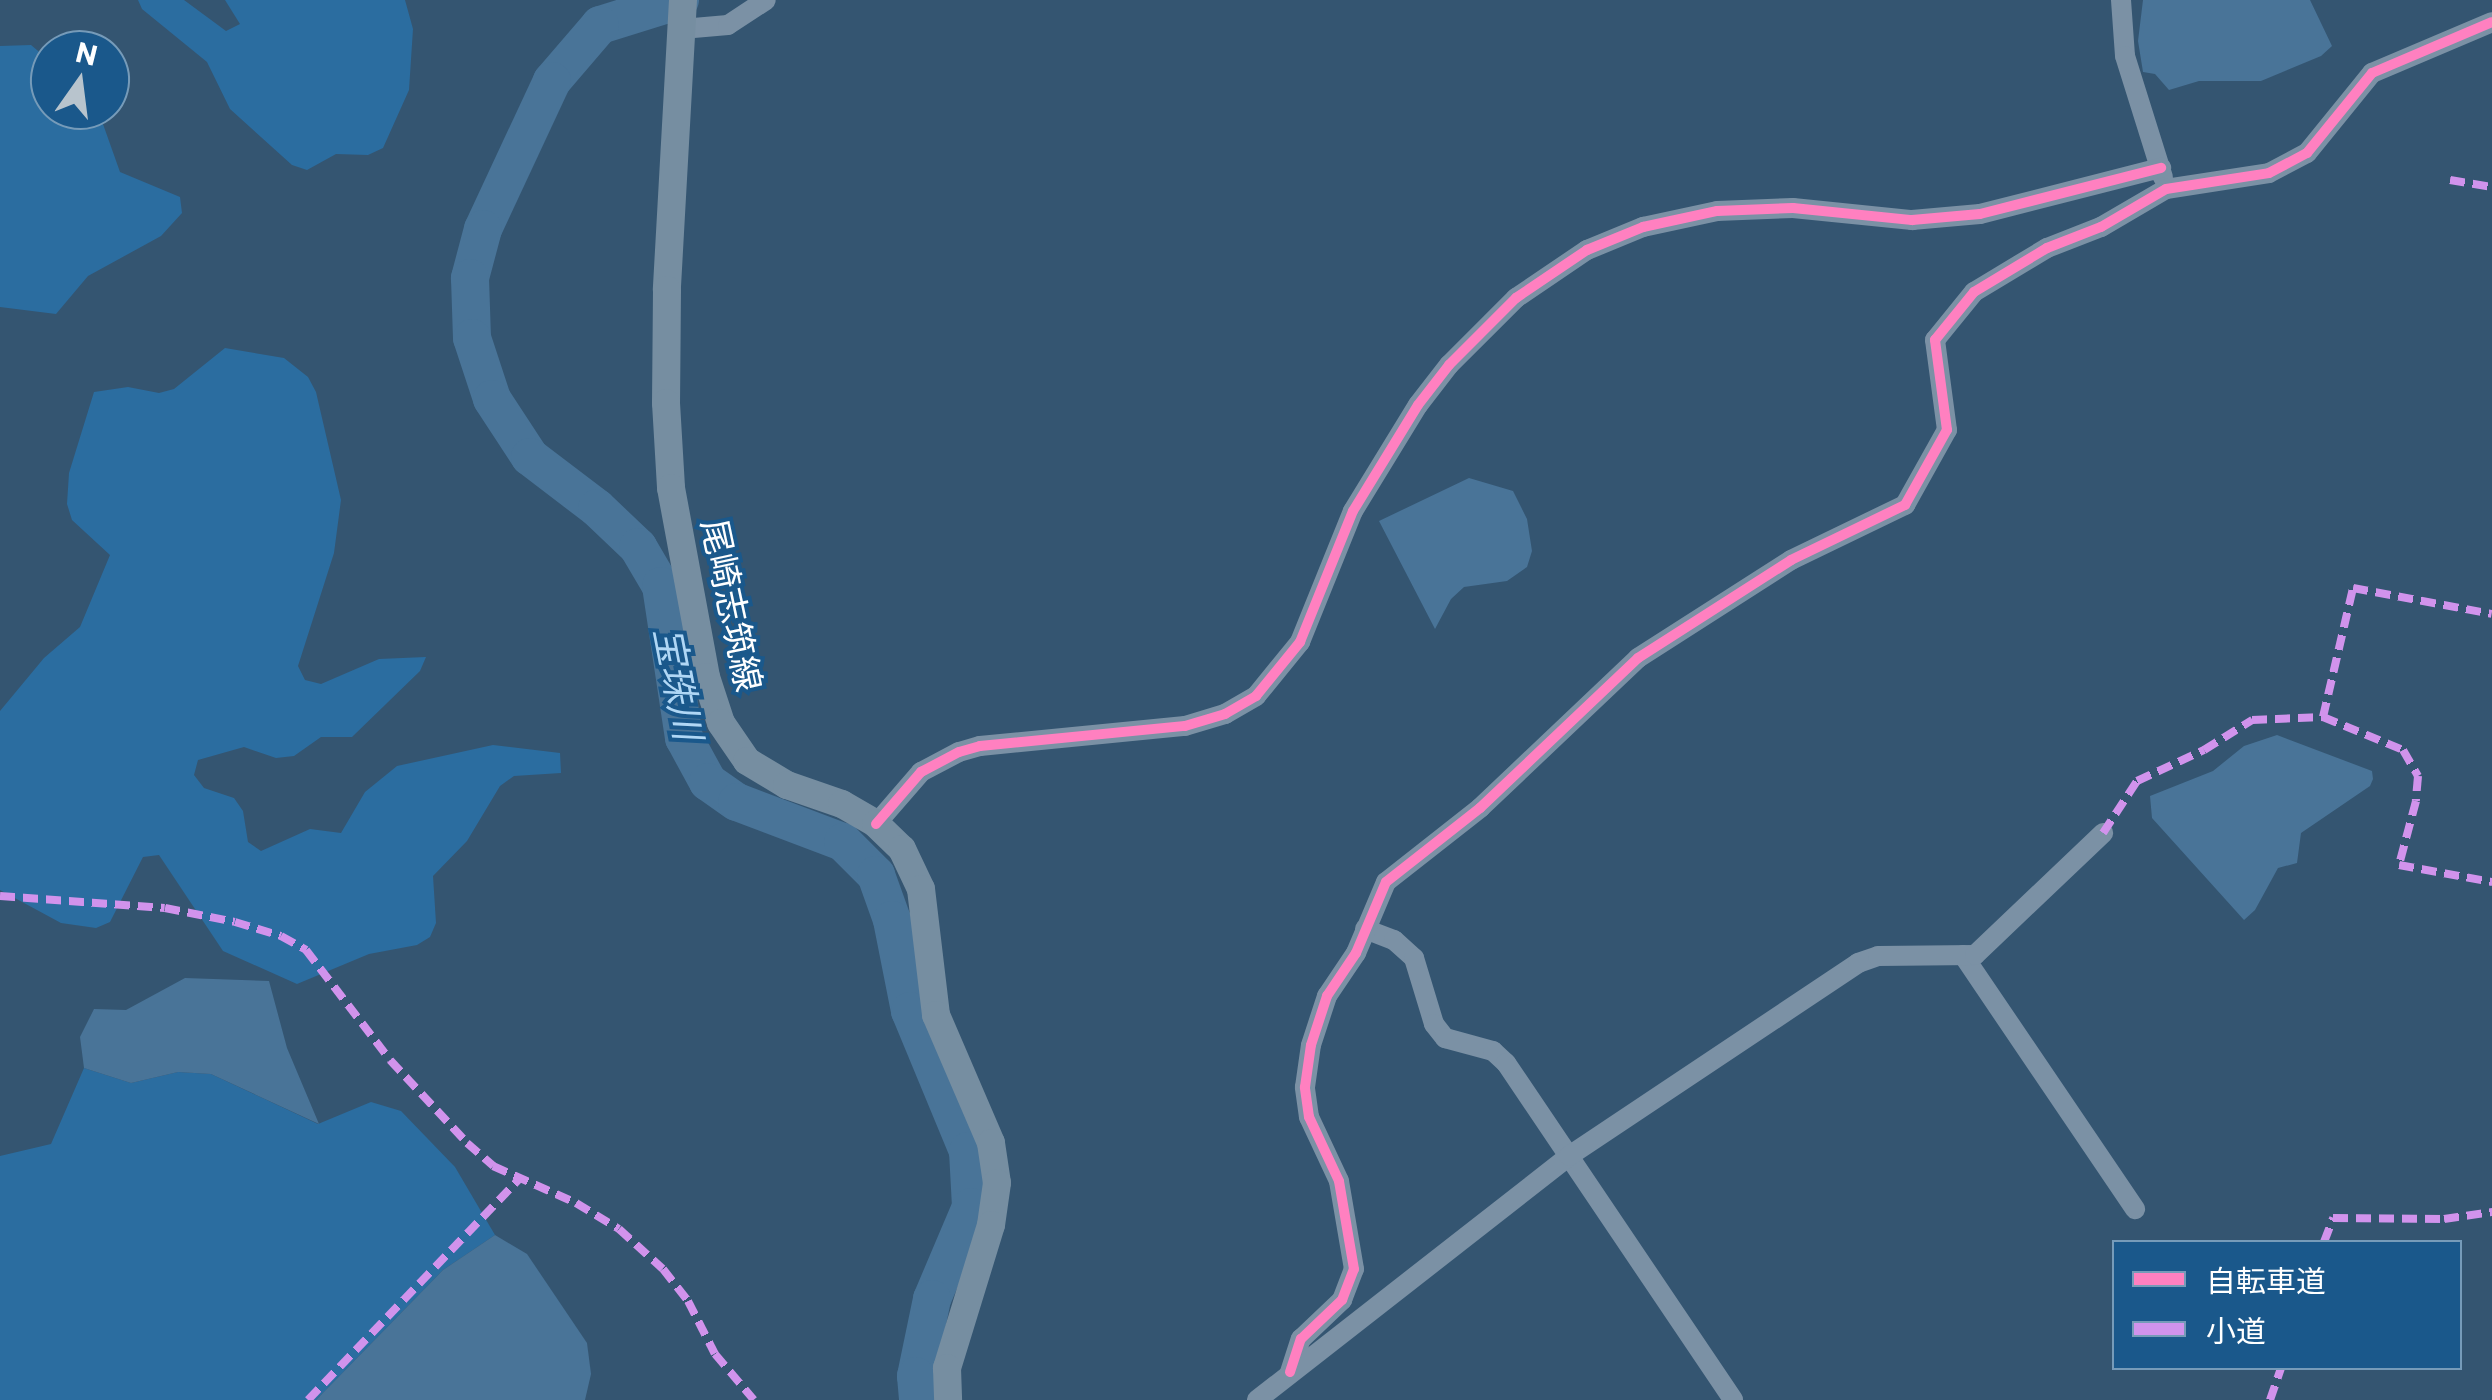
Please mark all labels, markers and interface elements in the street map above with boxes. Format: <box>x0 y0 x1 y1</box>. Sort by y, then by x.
north arrow <box>30 30 130 130</box>
text: N <box>72 34 101 72</box>
street label: 尾崎志筑線 <box>694 515 772 695</box>
water label: 宝珠川 <box>647 623 713 743</box>
legend <box>2112 1240 2462 1370</box>
text: 自転車道 <box>2206 1261 2326 1298</box>
text: 小道 <box>2206 1311 2266 1348</box>

